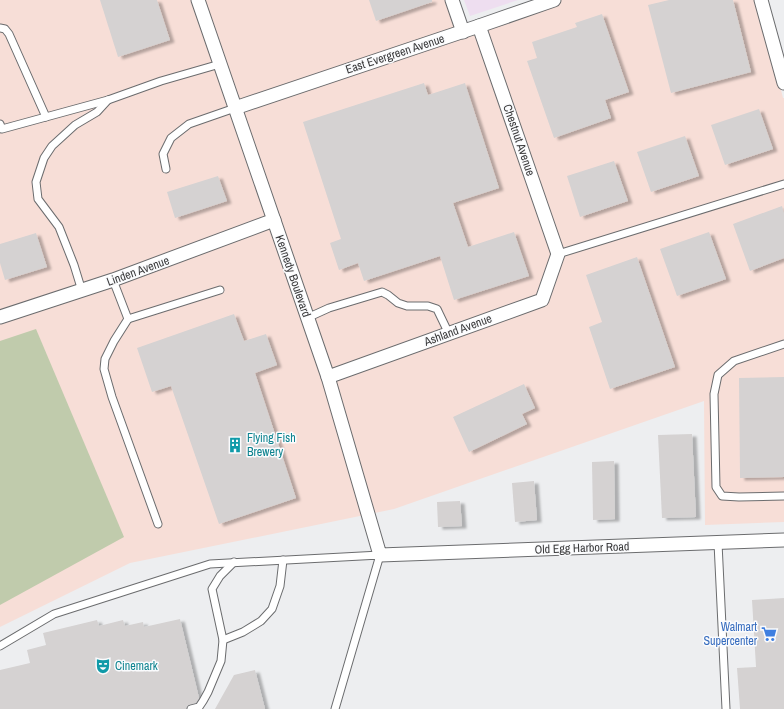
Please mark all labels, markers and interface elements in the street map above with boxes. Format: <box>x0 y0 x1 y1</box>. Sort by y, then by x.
street label: East Evergreen Avenue <box>343 30 447 78</box>
street label: Chestnut Avenue <box>499 102 539 178</box>
street label: Kennedy Boulevard <box>271 233 315 319</box>
street label: Linden Avenue <box>104 252 172 290</box>
street label: Ashland Avenue <box>421 310 494 350</box>
place label: Flying Fish Brewery <box>247 430 296 460</box>
building icon: Flying Fish Brewery <box>226 436 244 454</box>
street label: Old Egg Harbor Road <box>534 538 630 558</box>
place label: Walmart Supercenter <box>703 619 758 649</box>
supermarket icon: Walmart Supercenter <box>760 625 778 643</box>
theatre icon: Cinemark <box>94 657 112 675</box>
place label: Cinemark <box>115 658 158 674</box>

